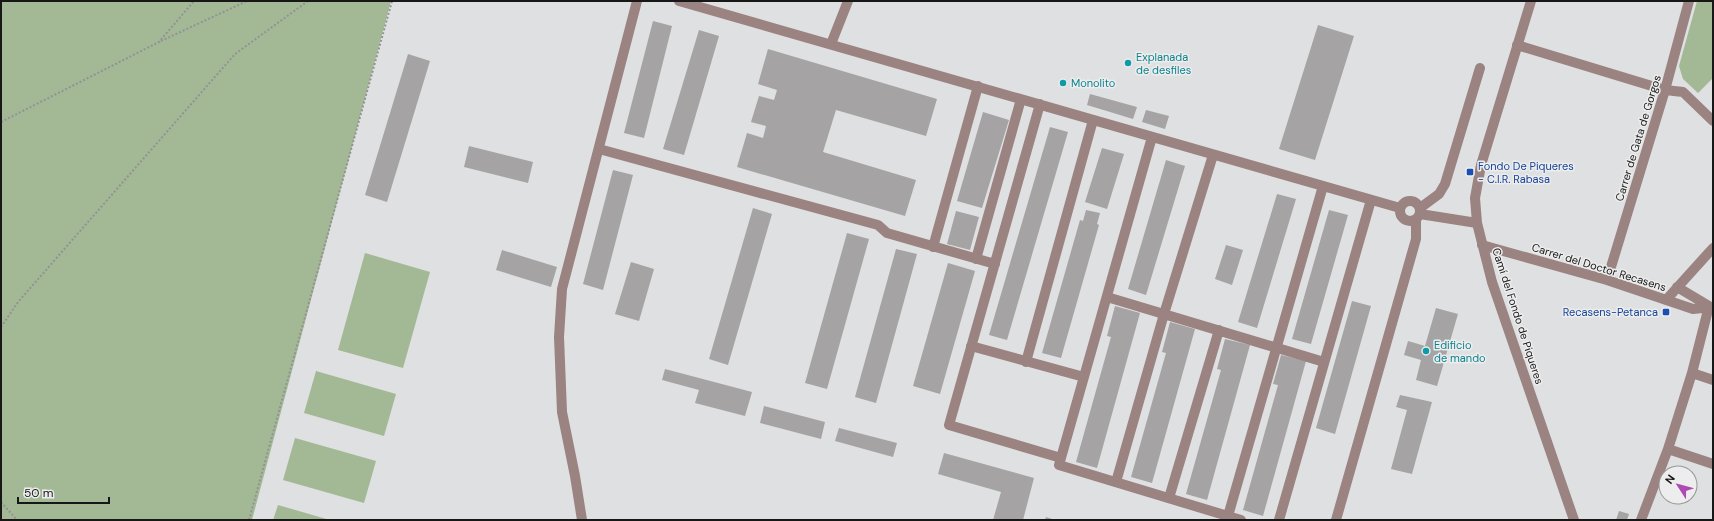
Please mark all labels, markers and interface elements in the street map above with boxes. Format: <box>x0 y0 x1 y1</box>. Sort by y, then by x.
place label: Explanada de desfiles <box>1136 50 1191 77</box>
marker: Explanada de desfiles <box>1123 58 1133 68</box>
street label: Carrer de Gata de Gorgos <box>1612 73 1664 203</box>
place label: Monolito <box>1071 76 1115 90</box>
marker: Monolito <box>1058 78 1068 88</box>
place label: Fondo De Piqueres - C.I.R. Rabasa <box>1478 159 1574 186</box>
marker: Fondo De Piqueres - C.I.R. Rabasa <box>1465 167 1475 177</box>
street label: Carrer del Doctor Recasens <box>1530 240 1668 294</box>
street label: Camí del Fondo de Piqueres <box>1489 246 1547 386</box>
place label: Recasens-Petanca <box>1563 305 1658 319</box>
marker: Recasens-Petanca <box>1661 307 1671 317</box>
place label: Edificio de mando <box>1434 338 1486 365</box>
marker: Edificio de mando <box>1421 346 1431 356</box>
north arrow <box>1658 465 1698 505</box>
text: N <box>1662 472 1678 486</box>
scale bar <box>18 479 109 505</box>
text: 50 m <box>24 485 53 501</box>

